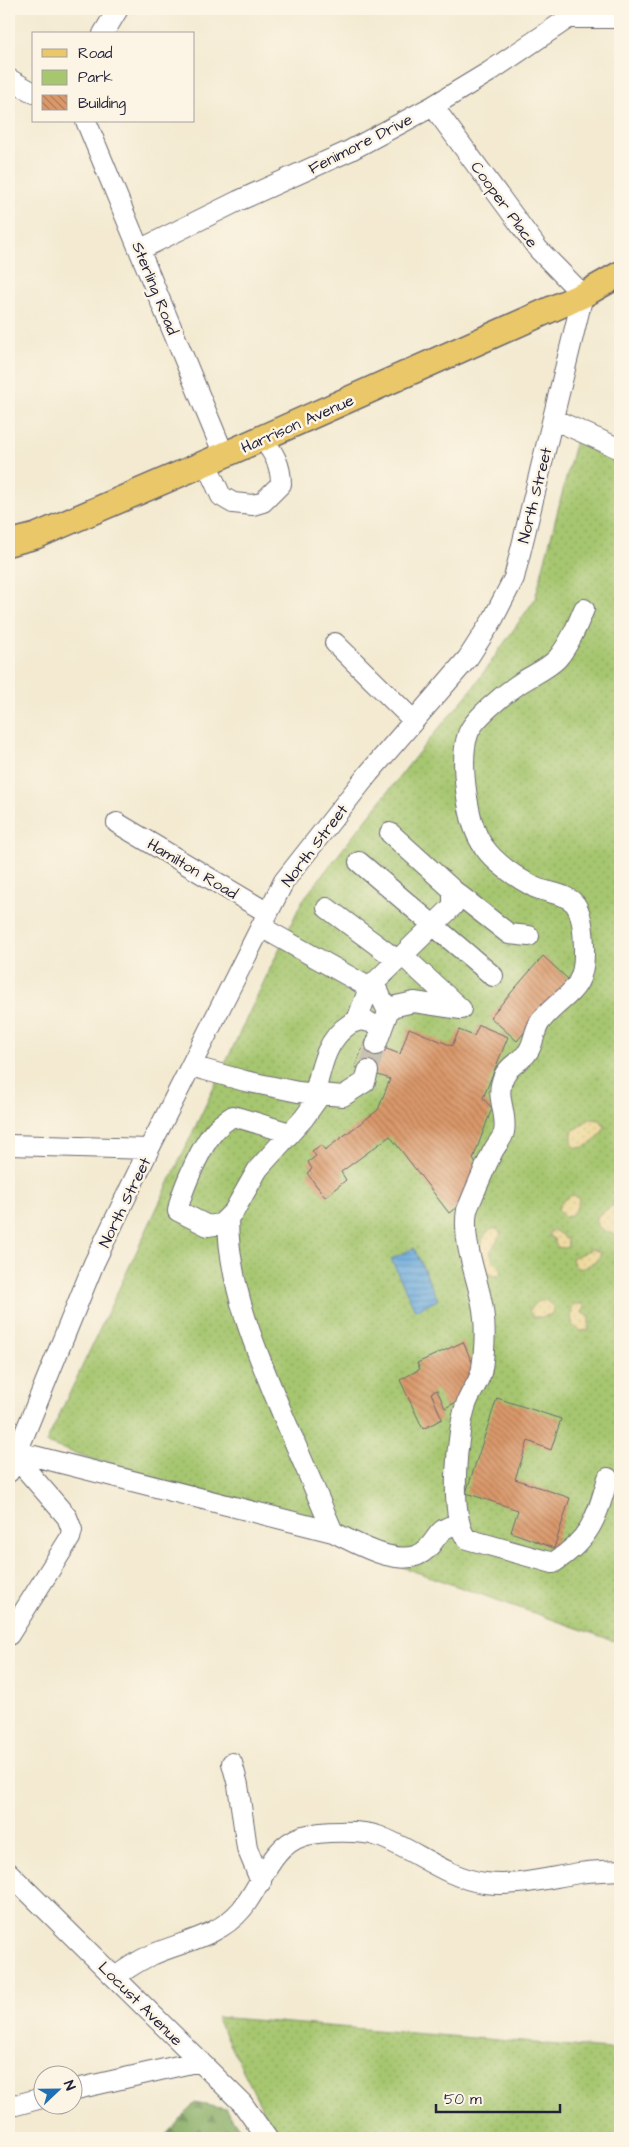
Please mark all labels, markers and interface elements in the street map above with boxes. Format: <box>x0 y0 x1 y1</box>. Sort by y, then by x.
legend <box>32 32 195 122</box>
text: Road <box>78 43 113 64</box>
text: Park <box>78 67 113 88</box>
text: Building <box>78 93 126 115</box>
street label: Fenimore Drive <box>305 108 417 180</box>
street label: Cooper Place <box>465 157 543 252</box>
street label: Sterling Road <box>125 239 184 339</box>
street label: Harrison Avenue <box>238 389 358 459</box>
street label: North Street <box>512 445 558 545</box>
street label: North Street <box>277 799 353 891</box>
street label: Hamilton Road <box>143 833 242 905</box>
street label: North Street <box>94 1153 157 1251</box>
street label: Locust Avenue <box>93 1957 188 2051</box>
north arrow <box>32 2064 82 2114</box>
text: N <box>58 2078 80 2094</box>
scale bar <box>436 2082 560 2114</box>
text: 50 m <box>444 2089 482 2110</box>

